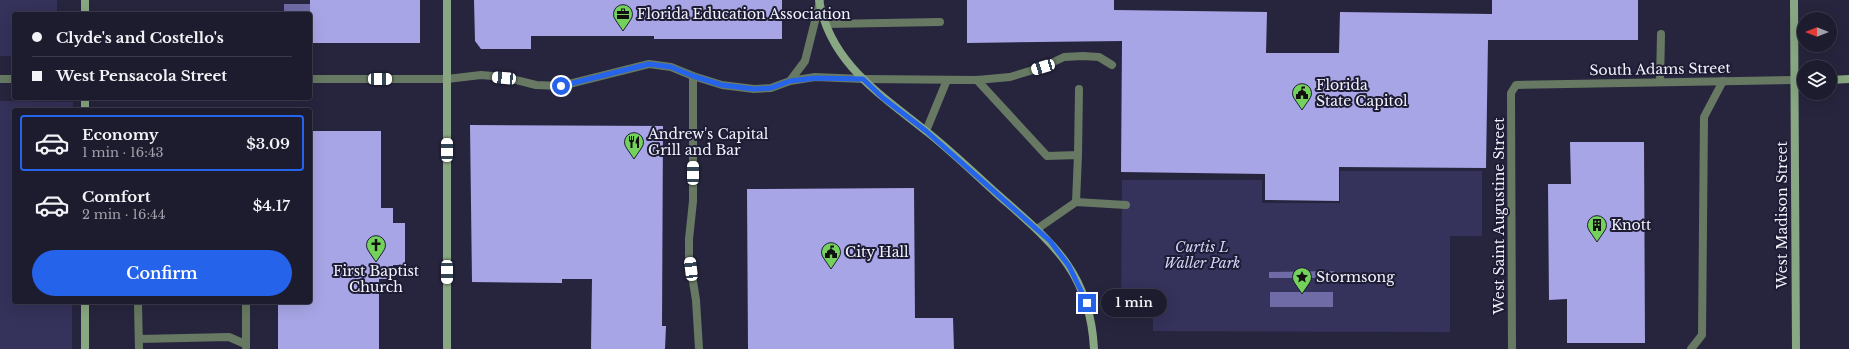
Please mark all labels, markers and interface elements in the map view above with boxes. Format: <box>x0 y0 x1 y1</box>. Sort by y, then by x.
office icon: Florida Education Association <box>612 3 634 31</box>
place label: Florida Education Association <box>637 5 851 23</box>
north arrow <box>1797 12 1837 52</box>
map controls <box>1797 12 1837 100</box>
text: Clyde's and Costello's <box>56 28 224 47</box>
car <box>1030 58 1056 76</box>
street label: South Adams Street <box>1589 59 1731 79</box>
button: layers <box>1797 60 1837 100</box>
text: West Pensacola Street <box>56 66 227 85</box>
car <box>492 71 516 85</box>
car <box>368 73 392 85</box>
place label: Florida State Capitol <box>1316 76 1408 110</box>
route start <box>552 77 570 95</box>
public building icon: Florida State Capitol <box>1291 82 1313 110</box>
street label: West Saint Augustine Street <box>1490 117 1508 316</box>
icon: car <box>34 125 70 161</box>
text: Economy <box>82 125 159 144</box>
place label: Andrew's Capital Grill and Bar <box>647 125 769 159</box>
restaurant icon: Andrew's Capital Grill and Bar <box>623 131 645 159</box>
text: $3.09 <box>246 134 290 153</box>
car <box>441 138 453 162</box>
street label: West Madison Street <box>1773 140 1791 290</box>
text: 1 min · 16:43 <box>82 144 164 161</box>
car <box>687 161 699 185</box>
icon: car <box>34 187 70 223</box>
text: Comfort <box>82 187 150 206</box>
text: $4.17 <box>253 196 290 215</box>
text: 2 min · 16:44 <box>82 206 165 223</box>
building icon: Knott <box>1586 214 1608 242</box>
place label: Knott <box>1611 216 1652 234</box>
church icon: First Baptist Church <box>365 234 387 262</box>
park label: Curtis L Waller Park <box>1164 238 1240 272</box>
public building icon: City Hall <box>820 241 842 269</box>
place label: City Hall <box>845 243 909 261</box>
button: Confirm <box>32 250 292 296</box>
car <box>684 256 698 282</box>
car <box>441 260 453 284</box>
place label: First Baptist Church <box>333 262 420 296</box>
place icon: Stormsong <box>1291 266 1313 294</box>
place label: Stormsong <box>1316 268 1395 286</box>
callout: 1 min <box>1101 289 1167 317</box>
route end <box>1078 294 1096 312</box>
text: 1 min <box>1115 294 1153 311</box>

